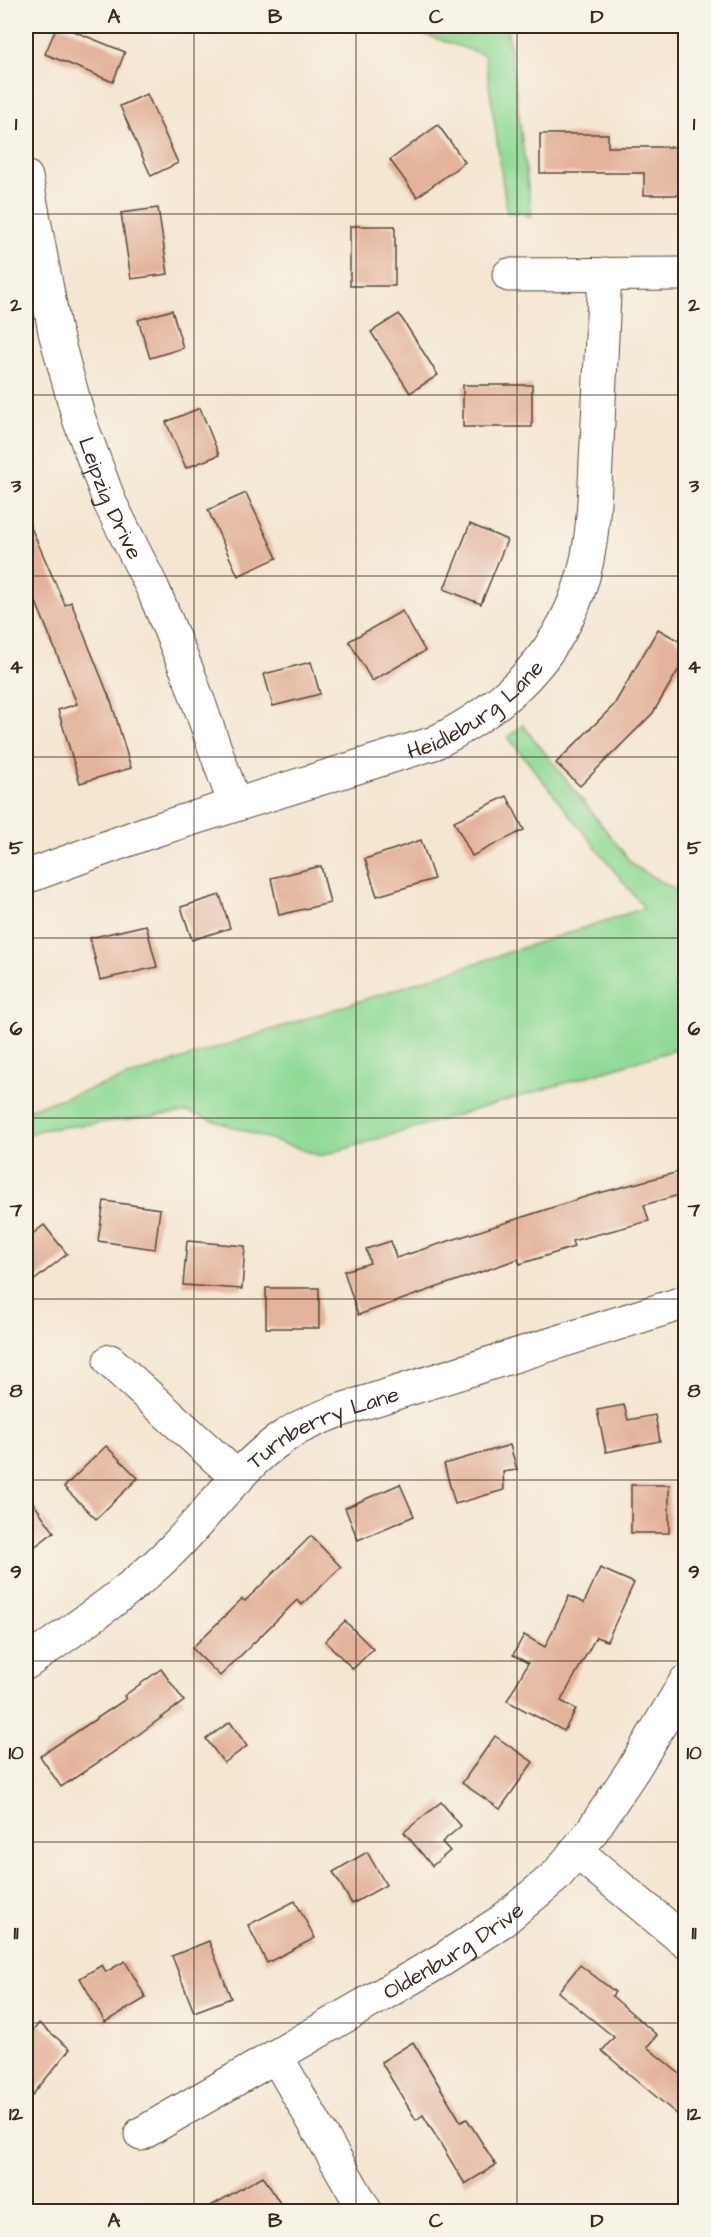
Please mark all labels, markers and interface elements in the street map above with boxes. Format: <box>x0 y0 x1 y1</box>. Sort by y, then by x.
text: A <box>108 3 121 31</box>
text: B <box>268 3 283 31</box>
text: C <box>429 3 444 31</box>
text: D <box>591 3 604 31</box>
text: 1 <box>15 110 18 138</box>
text: 1 <box>693 110 696 138</box>
text: 2 <box>9 291 22 319</box>
text: 2 <box>687 291 700 319</box>
street label: Leipzig Drive <box>70 433 150 565</box>
text: 3 <box>10 472 22 500</box>
text: 3 <box>688 472 700 500</box>
text: 4 <box>9 653 23 681</box>
text: 4 <box>687 653 701 681</box>
street label: Heidleburg Lane <box>403 654 551 767</box>
text: 5 <box>9 834 24 862</box>
text: 5 <box>687 834 702 862</box>
text: 6 <box>10 1015 23 1043</box>
text: 6 <box>688 1015 701 1043</box>
text: 7 <box>9 1196 23 1224</box>
text: 7 <box>687 1196 701 1224</box>
text: 8 <box>10 1377 23 1405</box>
text: 8 <box>688 1377 701 1405</box>
street label: Turnberry Lane <box>240 1379 403 1477</box>
text: 9 <box>10 1558 22 1586</box>
text: 9 <box>688 1558 700 1586</box>
text: 10 <box>8 1739 24 1767</box>
text: 10 <box>686 1739 702 1767</box>
street label: Oldenburg Drive <box>378 1895 531 2008</box>
text: 11 <box>13 1919 19 1947</box>
text: 11 <box>691 1919 697 1947</box>
text: 12 <box>9 2100 24 2128</box>
text: 12 <box>687 2100 702 2128</box>
text: A <box>108 2207 121 2235</box>
text: B <box>268 2207 283 2235</box>
text: C <box>429 2207 444 2235</box>
text: D <box>591 2207 604 2235</box>

